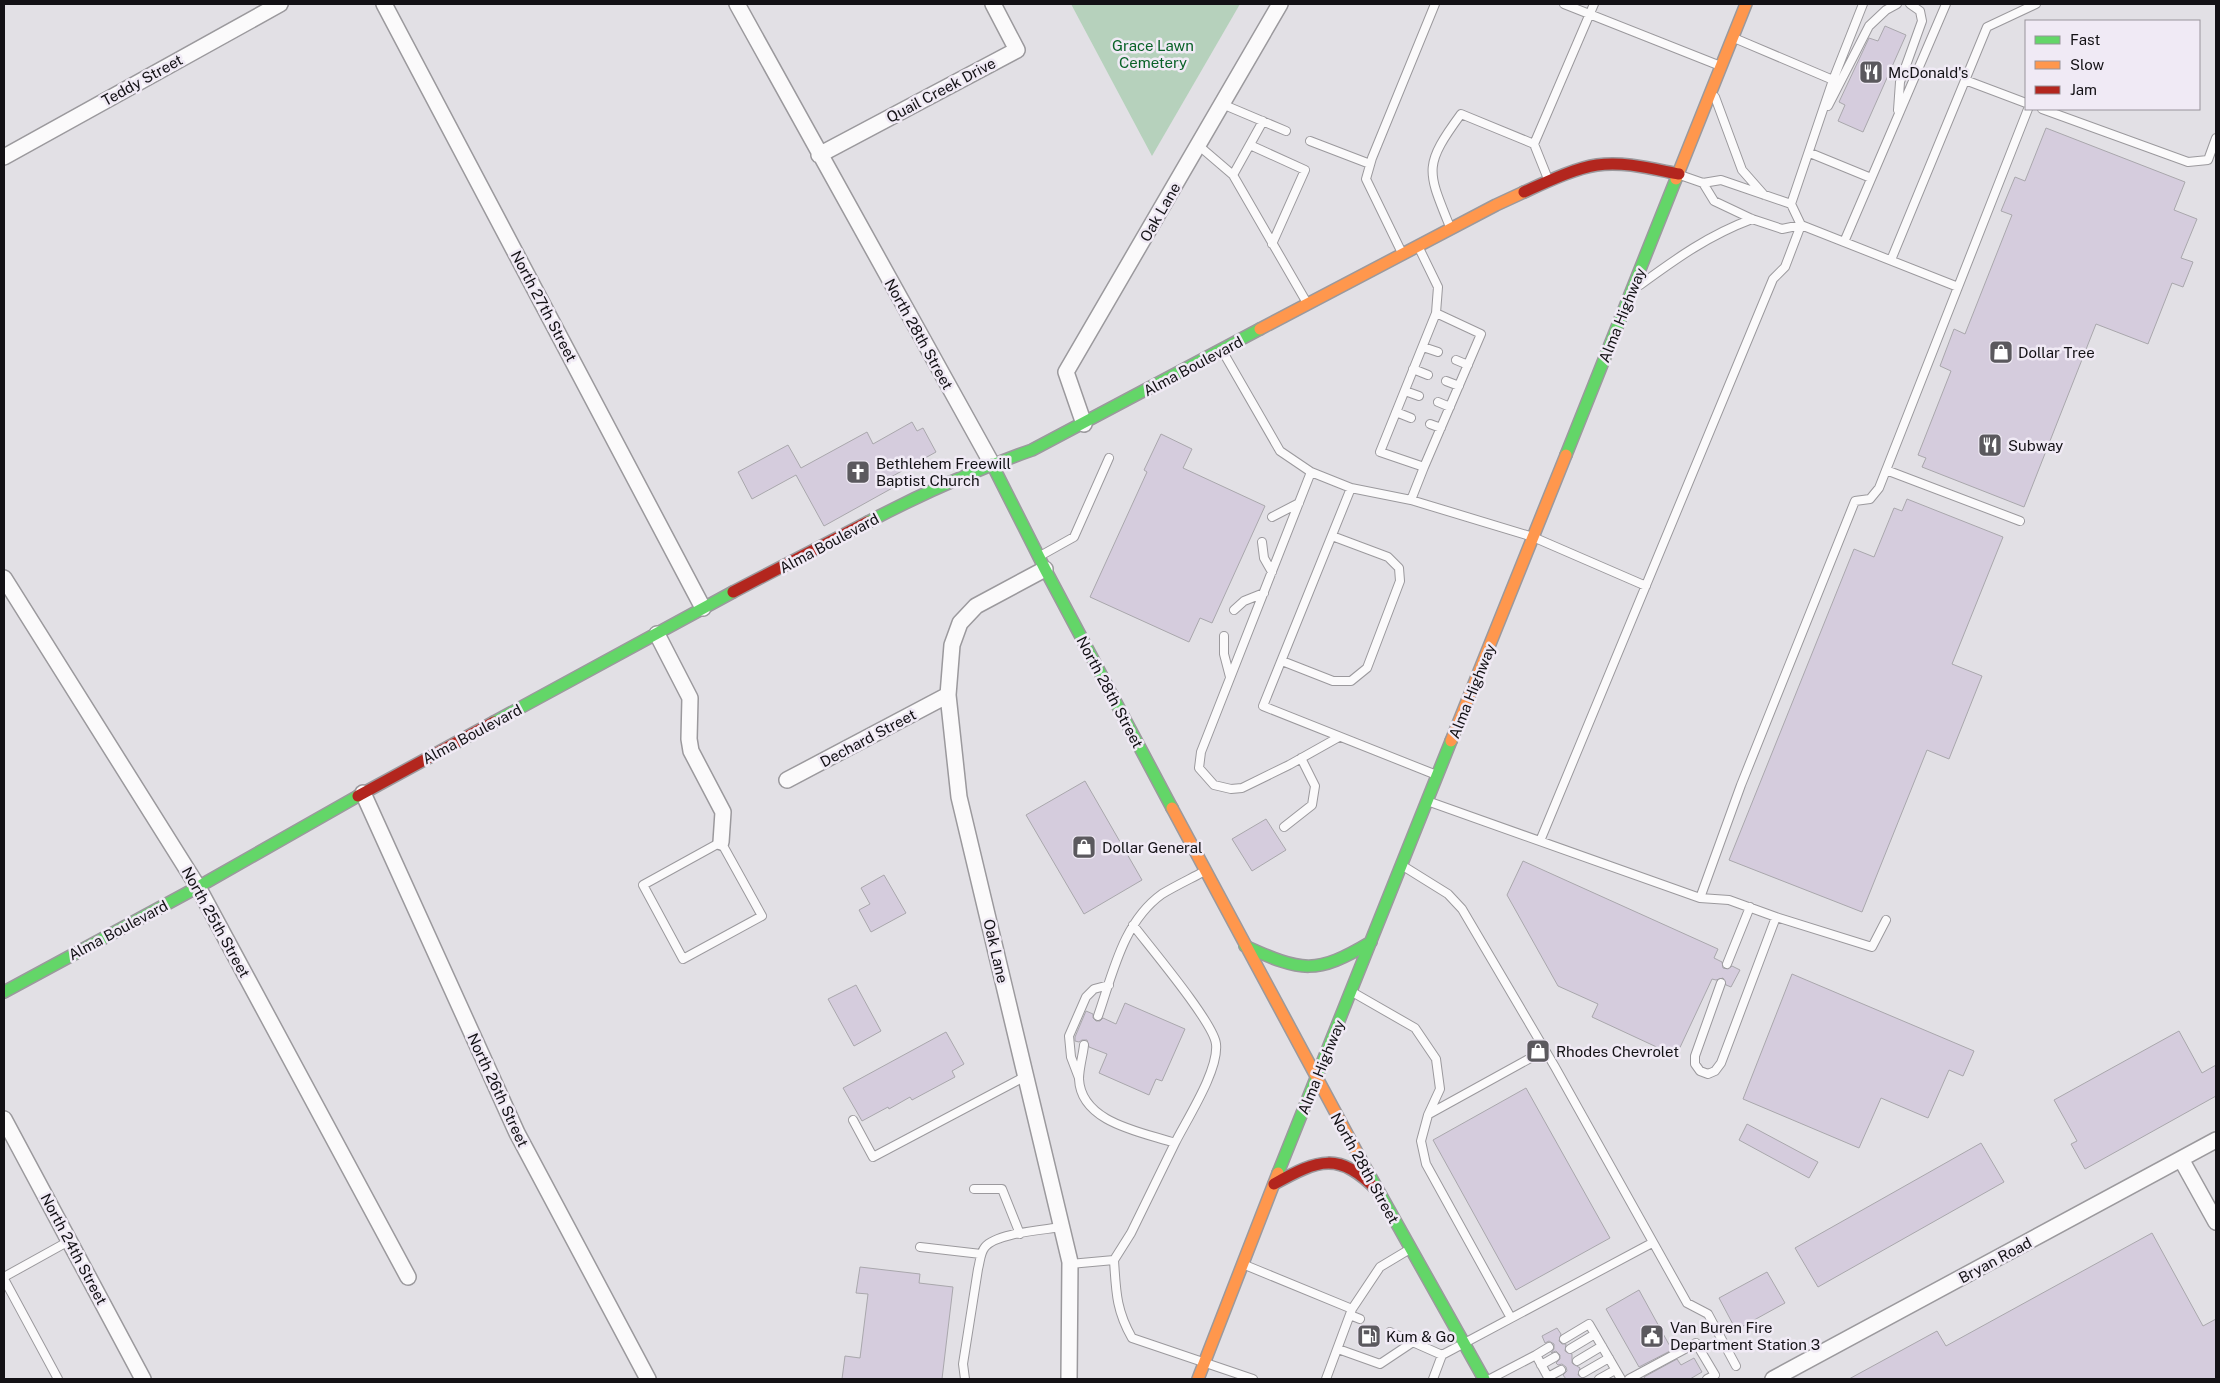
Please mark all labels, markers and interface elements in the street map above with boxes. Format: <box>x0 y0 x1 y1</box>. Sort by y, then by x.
legend <box>2025 20 2200 110</box>
text: Fast <box>2070 31 2100 48</box>
park label: Grace Lawn Cemetery <box>1112 37 1194 71</box>
street label: Teddy Street <box>99 51 185 109</box>
street label: Quail Creek Drive <box>883 54 999 126</box>
text: Slow <box>2070 56 2105 73</box>
restaurant icon: McDonald's <box>1858 59 1884 85</box>
place label: McDonald's <box>1888 64 1968 81</box>
text: Jam <box>2070 81 2097 98</box>
street label: Oak Lane <box>1136 180 1184 244</box>
street label: North 27th Street <box>508 248 581 365</box>
street label: Alma Highway <box>1595 265 1649 365</box>
street label: North 28th Street <box>881 276 957 393</box>
street label: Alma Boulevard <box>1140 333 1246 399</box>
shop icon: Dollar Tree <box>1988 339 2014 365</box>
place label: Dollar Tree <box>2018 344 2095 361</box>
restaurant icon: Subway <box>1977 432 2003 458</box>
place label: Subway <box>2008 437 2063 454</box>
place label: Bethlehem Freewill Baptist Church <box>876 455 1011 489</box>
church icon: Bethlehem Freewill Baptist Church <box>845 459 871 485</box>
street label: Alma Boulevard <box>776 510 882 576</box>
street label: North 28th Street <box>1073 633 1147 751</box>
street label: Alma Highway <box>1445 641 1499 741</box>
street label: Alma Boulevard <box>419 701 525 767</box>
street label: Dechard Street <box>817 706 919 770</box>
shop icon: Dollar General <box>1071 834 1097 860</box>
place label: Dollar General <box>1102 839 1203 856</box>
street label: North 25th Street <box>179 864 254 980</box>
street label: Alma Boulevard <box>65 897 171 963</box>
street label: Oak Lane <box>980 917 1012 985</box>
street label: Alma Highway <box>1294 1017 1348 1117</box>
street label: North 26th Street <box>464 1030 532 1150</box>
shop icon: Rhodes Chevrolet <box>1525 1038 1551 1064</box>
place label: Rhodes Chevrolet <box>1556 1043 1679 1060</box>
street label: North 28th Street <box>1327 1110 1403 1227</box>
street label: North 24th Street <box>37 1190 111 1308</box>
street label: Bryan Road <box>1956 1234 2034 1286</box>
place label: Van Buren Fire Department Station 3 <box>1670 1319 1820 1353</box>
fuel station icon: Kum & Go <box>1356 1323 1382 1349</box>
public building icon: Van Buren Fire Department Station 3 <box>1639 1323 1665 1349</box>
place label: Kum & Go <box>1386 1328 1455 1345</box>

